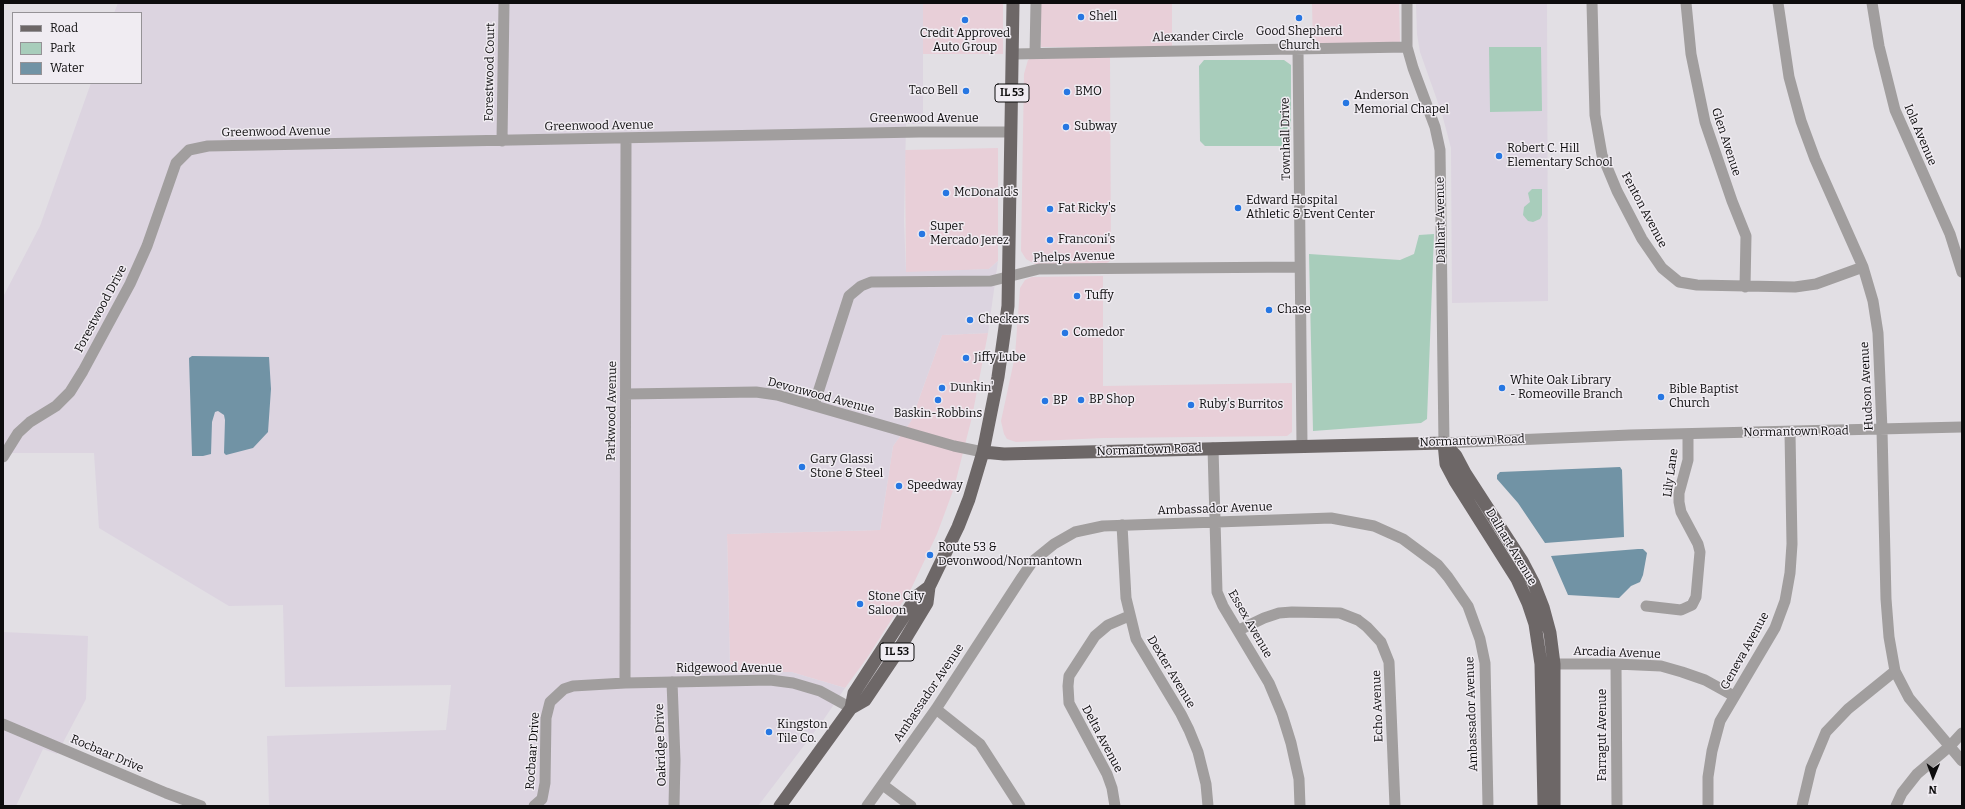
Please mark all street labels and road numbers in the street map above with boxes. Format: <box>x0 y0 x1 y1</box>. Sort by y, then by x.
street label: Forestwood Court <box>482 23 498 121</box>
street label: Alexander Circle <box>1152 29 1244 45</box>
road number: IL 53 <box>995 84 1029 102</box>
street label: Townhall Drive <box>1278 97 1294 181</box>
street label: Iola Avenue <box>1901 102 1939 168</box>
street label: Glen Avenue <box>1708 106 1744 178</box>
street label: Greenwood Avenue <box>869 112 979 126</box>
street label: Greenwood Avenue <box>544 118 654 134</box>
street label: Greenwood Avenue <box>221 124 331 140</box>
street label: Fenton Avenue <box>1618 170 1670 250</box>
street label: Dalhart Avenue <box>1433 177 1449 263</box>
street label: Phelps Avenue <box>1033 248 1115 266</box>
street label: Forestwood Drive <box>72 263 130 355</box>
street label: Hudson Avenue <box>1857 341 1877 431</box>
street label: Parkwood Avenue <box>604 361 620 461</box>
street label: Devonwood Avenue <box>766 375 876 417</box>
street label: Normantown Road <box>1743 424 1849 440</box>
street label: Normantown Road <box>1419 432 1525 450</box>
street label: Normantown Road <box>1096 441 1202 459</box>
street label: Lily Lane <box>1660 448 1682 498</box>
street label: Ambassador Avenue <box>1157 500 1273 518</box>
street label: Dalhart Avenue <box>1483 506 1539 588</box>
street label: Essex Avenue <box>1225 587 1275 661</box>
street label: Geneva Avenue <box>1718 610 1772 692</box>
street label: Dexter Avenue <box>1144 633 1198 711</box>
street label: Ambassador Avenue <box>891 641 967 745</box>
road number: IL 53 <box>880 643 914 661</box>
street label: Arcadia Avenue <box>1573 644 1661 662</box>
street label: Ambassador Avenue <box>1463 656 1481 772</box>
street label: Ridgewood Avenue <box>676 662 782 676</box>
street label: Echo Avenue <box>1370 670 1386 742</box>
street label: Farragut Avenue <box>1596 689 1610 781</box>
street label: Oakridge Drive <box>652 703 670 787</box>
street label: Delta Avenue <box>1078 703 1126 775</box>
street label: Rocbaar Drive <box>523 712 543 790</box>
street label: Rocbaar Drive <box>68 732 146 776</box>

